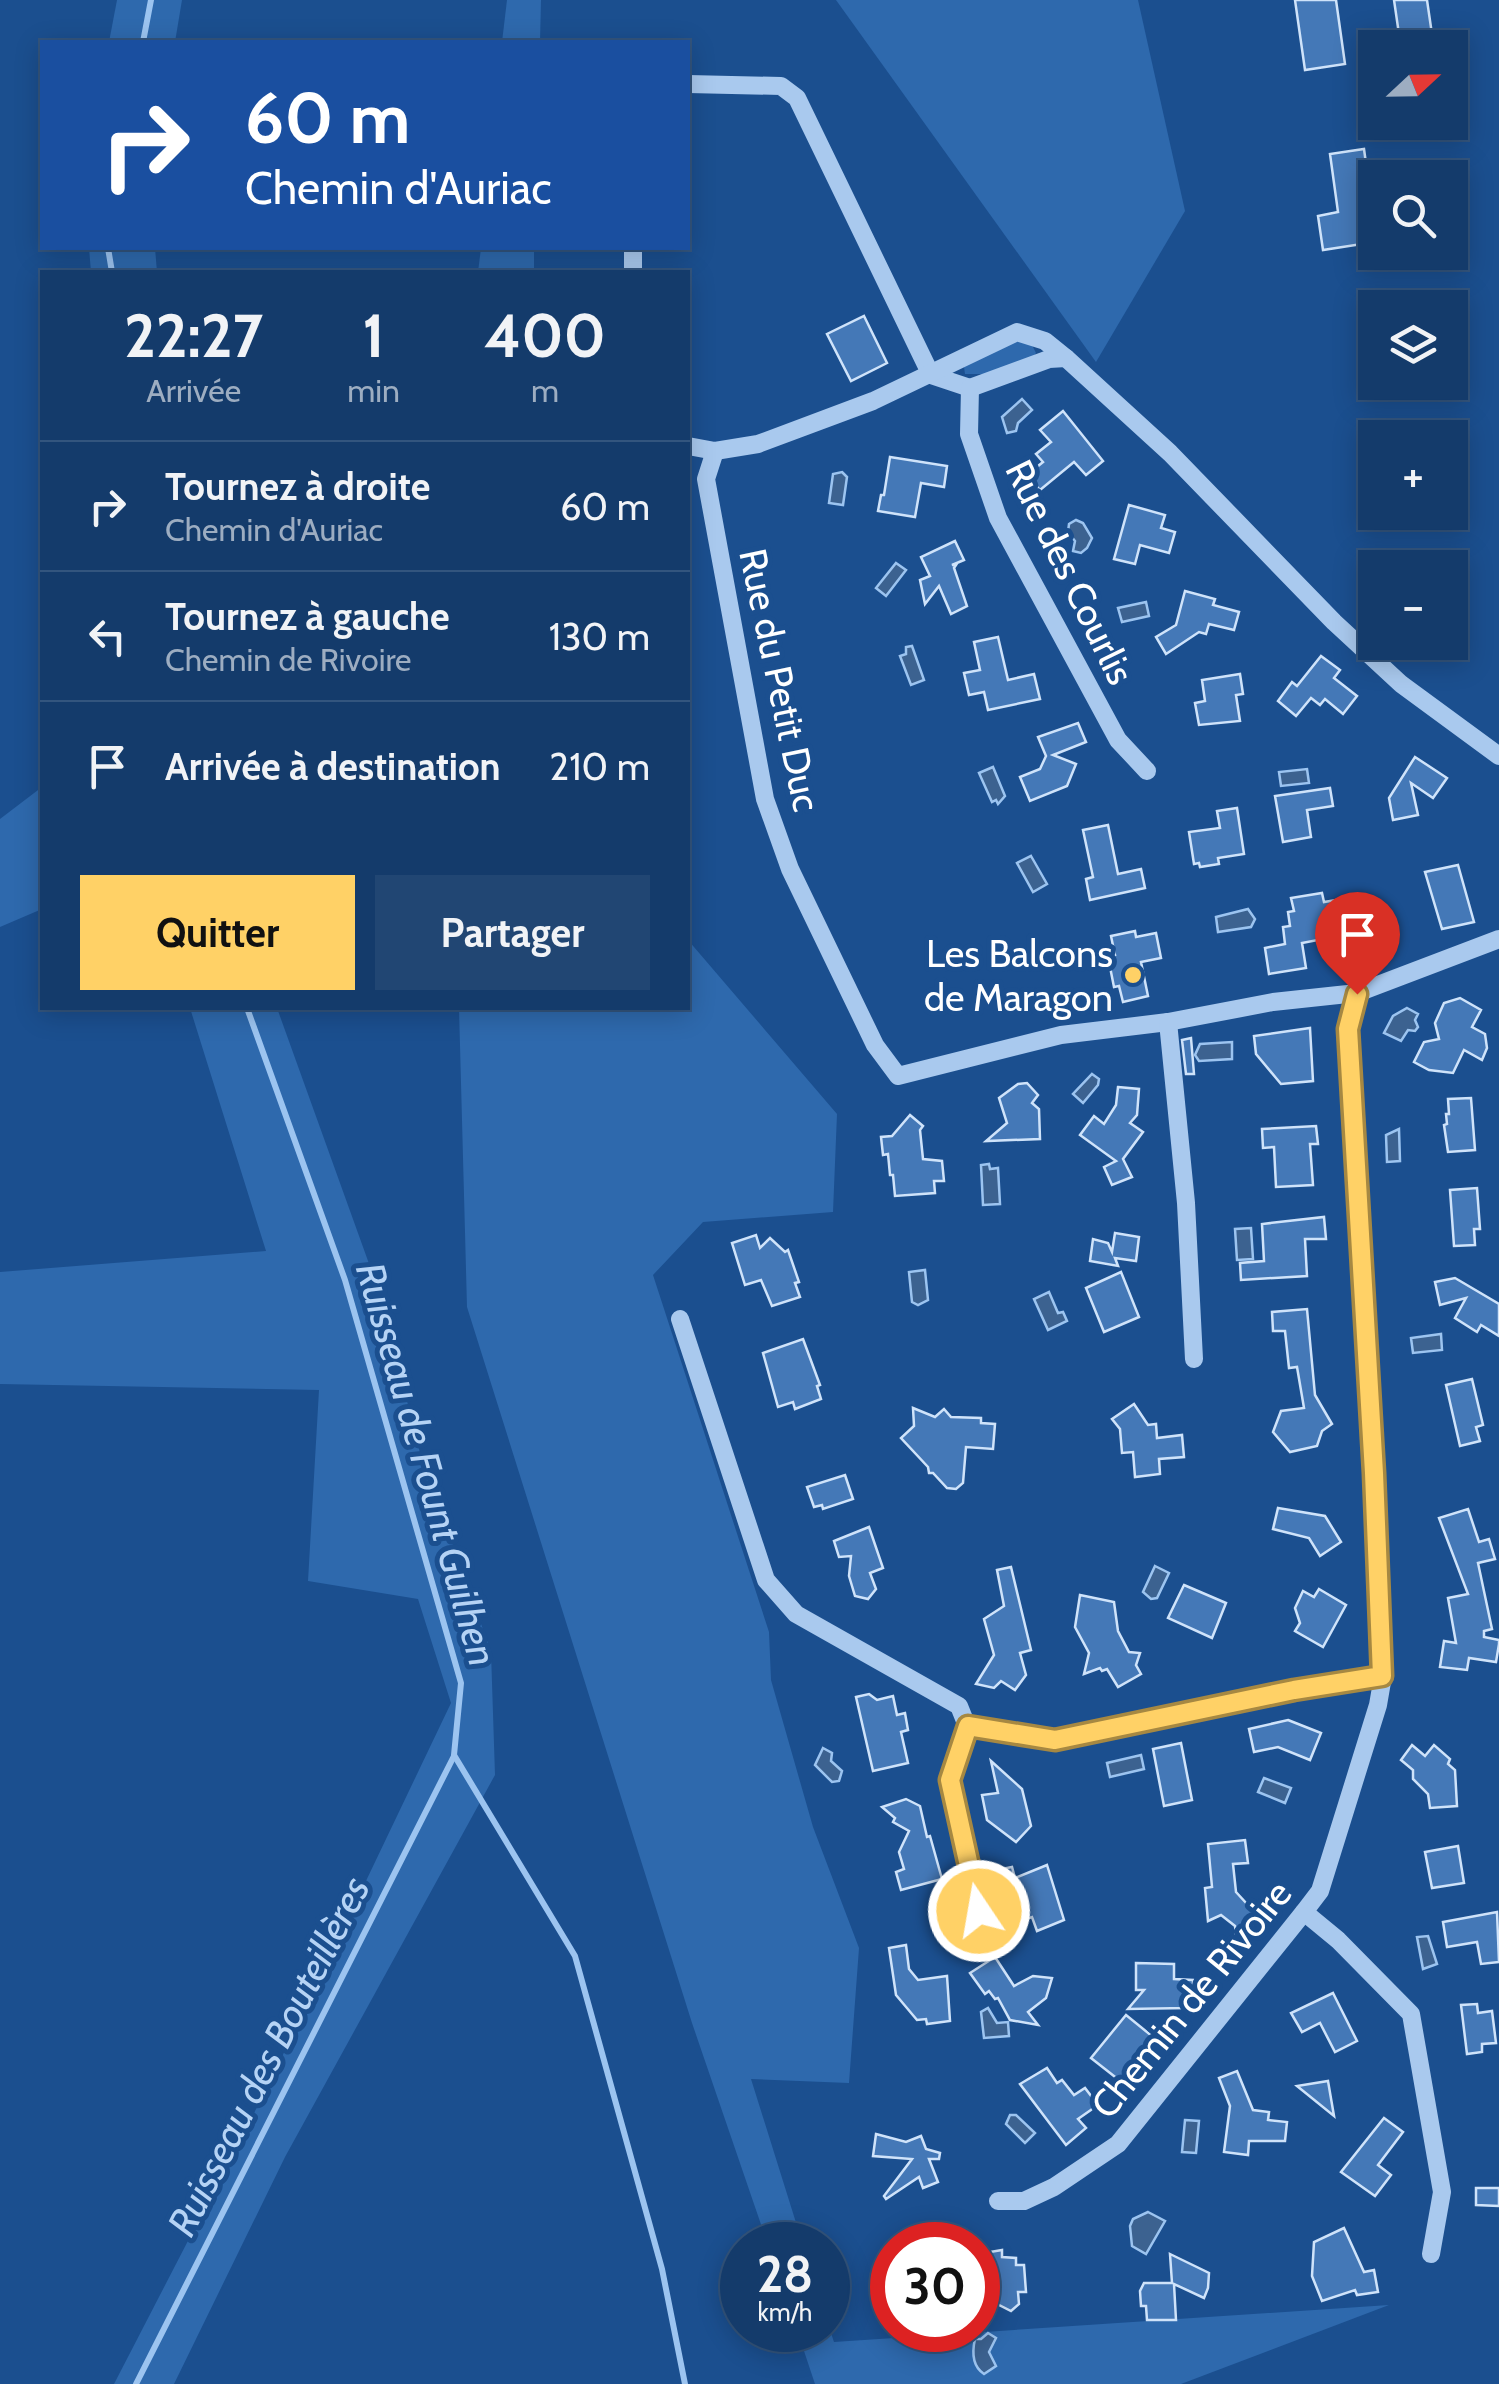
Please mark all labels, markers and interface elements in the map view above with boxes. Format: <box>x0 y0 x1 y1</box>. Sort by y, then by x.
north arrow <box>1358 30 1468 140</box>
map controls <box>1358 30 1468 660</box>
text: 60 m <box>245 75 410 161</box>
icon: right <box>80 80 210 210</box>
button: search <box>1358 160 1468 270</box>
text: Chemin d'Auriac <box>245 161 552 215</box>
button: layers <box>1358 290 1468 400</box>
text: 22:27 <box>124 299 263 372</box>
text: 1 <box>363 299 385 372</box>
text: 400 <box>484 299 606 372</box>
text: Arrivée <box>146 371 241 410</box>
text: min <box>347 371 400 410</box>
text: m <box>531 371 559 410</box>
button: + <box>1358 420 1468 530</box>
street label: Rue des Courlis <box>995 452 1145 692</box>
text: Tournez à droite <box>165 463 430 510</box>
icon: right <box>80 479 135 534</box>
text: 60 m <box>560 483 650 530</box>
text: Chemin d'Auriac <box>165 510 383 549</box>
street label: Rue du Petit Duc <box>729 544 831 816</box>
button: − <box>1358 550 1468 660</box>
text: Tournez à gauche <box>165 593 450 640</box>
icon: left <box>80 609 135 664</box>
text: 130 m <box>549 613 650 660</box>
text: Chemin de Rivoire <box>165 640 412 679</box>
icon: arrive <box>80 739 135 794</box>
text: Arrivée à destination <box>165 743 501 790</box>
text: 210 m <box>549 743 650 790</box>
button: Quitter <box>80 875 355 990</box>
button: Partager <box>375 875 650 990</box>
pin <box>1315 892 1400 995</box>
icon: arrive <box>1330 907 1385 962</box>
place label: Les Balcons de Maragon <box>924 930 1113 1021</box>
marker: Les Balcons de Maragon <box>1122 964 1144 986</box>
water label: Ruisseau de Fount Guilhen <box>346 1257 508 1671</box>
position arrow <box>927 1859 1031 1963</box>
water label: Ruisseau des Bouteillères <box>156 1868 380 2244</box>
street label: Chemin de Rivoire <box>1081 1870 1301 2128</box>
speed limit sign: 30 <box>870 2222 1000 2352</box>
text: 28 <box>757 2244 813 2305</box>
text: km/h <box>758 2297 812 2327</box>

